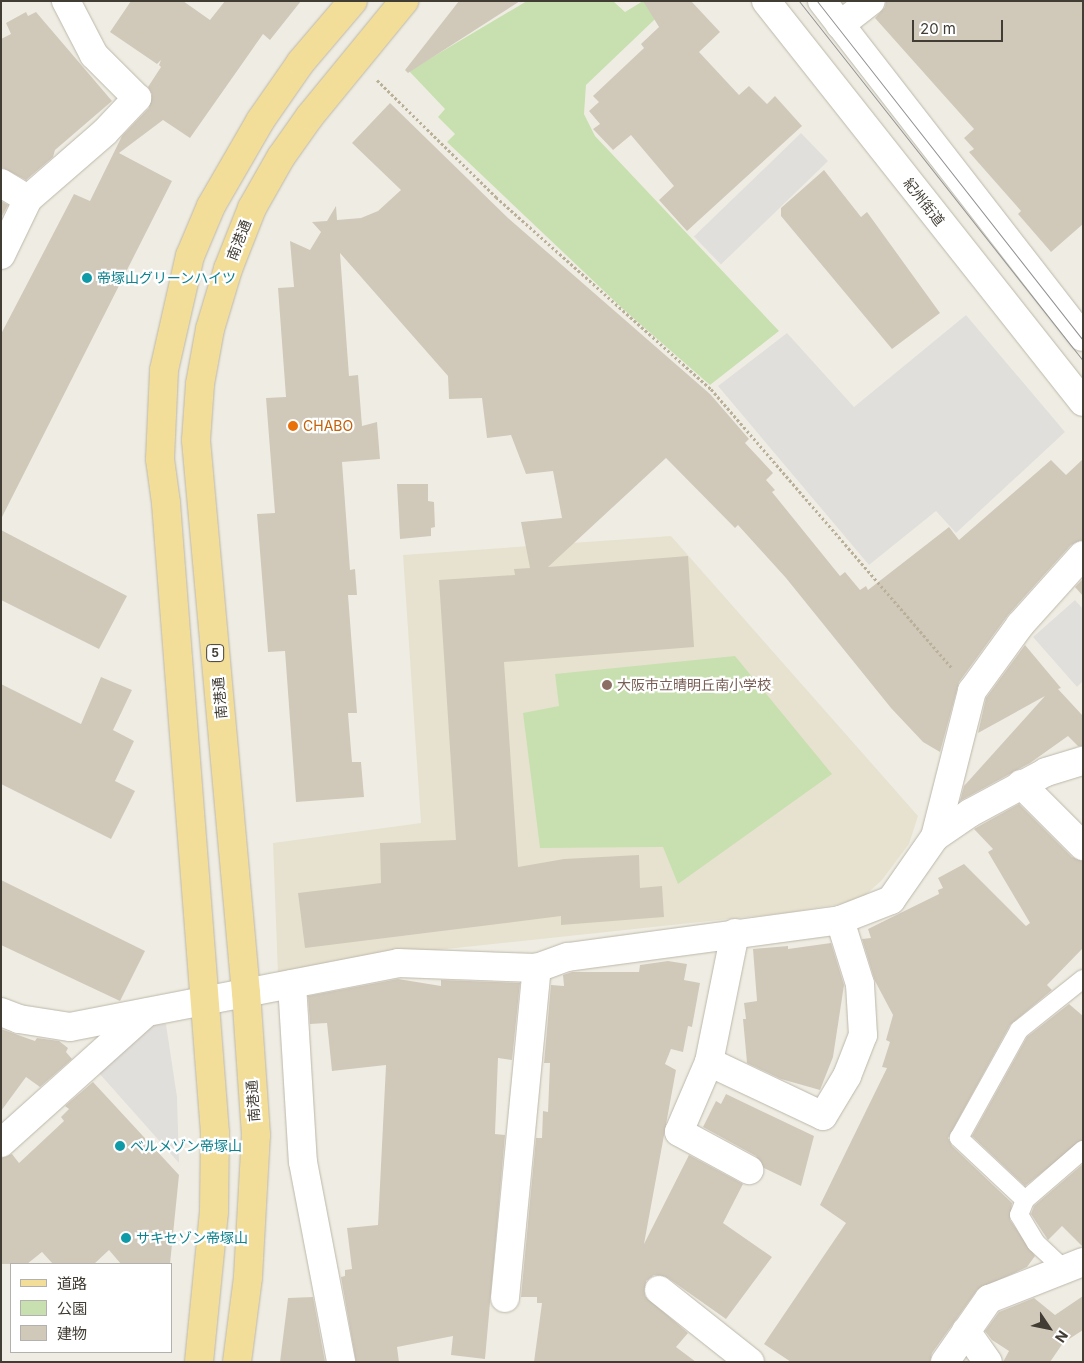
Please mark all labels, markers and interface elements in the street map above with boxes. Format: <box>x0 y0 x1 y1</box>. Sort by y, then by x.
scale bar <box>914 10 1005 42</box>
text: 20 m <box>920 19 956 38</box>
street label: 紀州街道 <box>900 175 948 229</box>
street label: 南港通 <box>224 217 254 263</box>
place label: 帝塚山グリーンハイツ <box>97 270 237 286</box>
marker: 帝塚山グリーンハイツ <box>81 272 93 284</box>
place label: CHABO <box>303 418 353 434</box>
marker: CHABO <box>287 420 299 432</box>
road number: 5 <box>205 644 225 662</box>
street label: 南港通 <box>210 676 230 720</box>
place label: 大阪市立晴明丘南小学校 <box>617 677 771 693</box>
marker: 大阪市立晴明丘南小学校 <box>601 679 613 691</box>
street label: 南港通 <box>243 1079 263 1123</box>
place label: ベルメゾン帝塚山 <box>130 1138 242 1154</box>
marker: ベルメゾン帝塚山 <box>114 1140 126 1152</box>
place label: サキセゾン帝塚山 <box>136 1230 248 1246</box>
marker: サキセゾン帝塚山 <box>120 1232 132 1244</box>
legend <box>10 1263 172 1353</box>
text: 道路 <box>57 1274 87 1293</box>
text: 公園 <box>57 1299 87 1318</box>
north arrow <box>1024 1303 1074 1353</box>
text: 建物 <box>57 1324 87 1343</box>
text: N <box>1052 1327 1072 1346</box>

